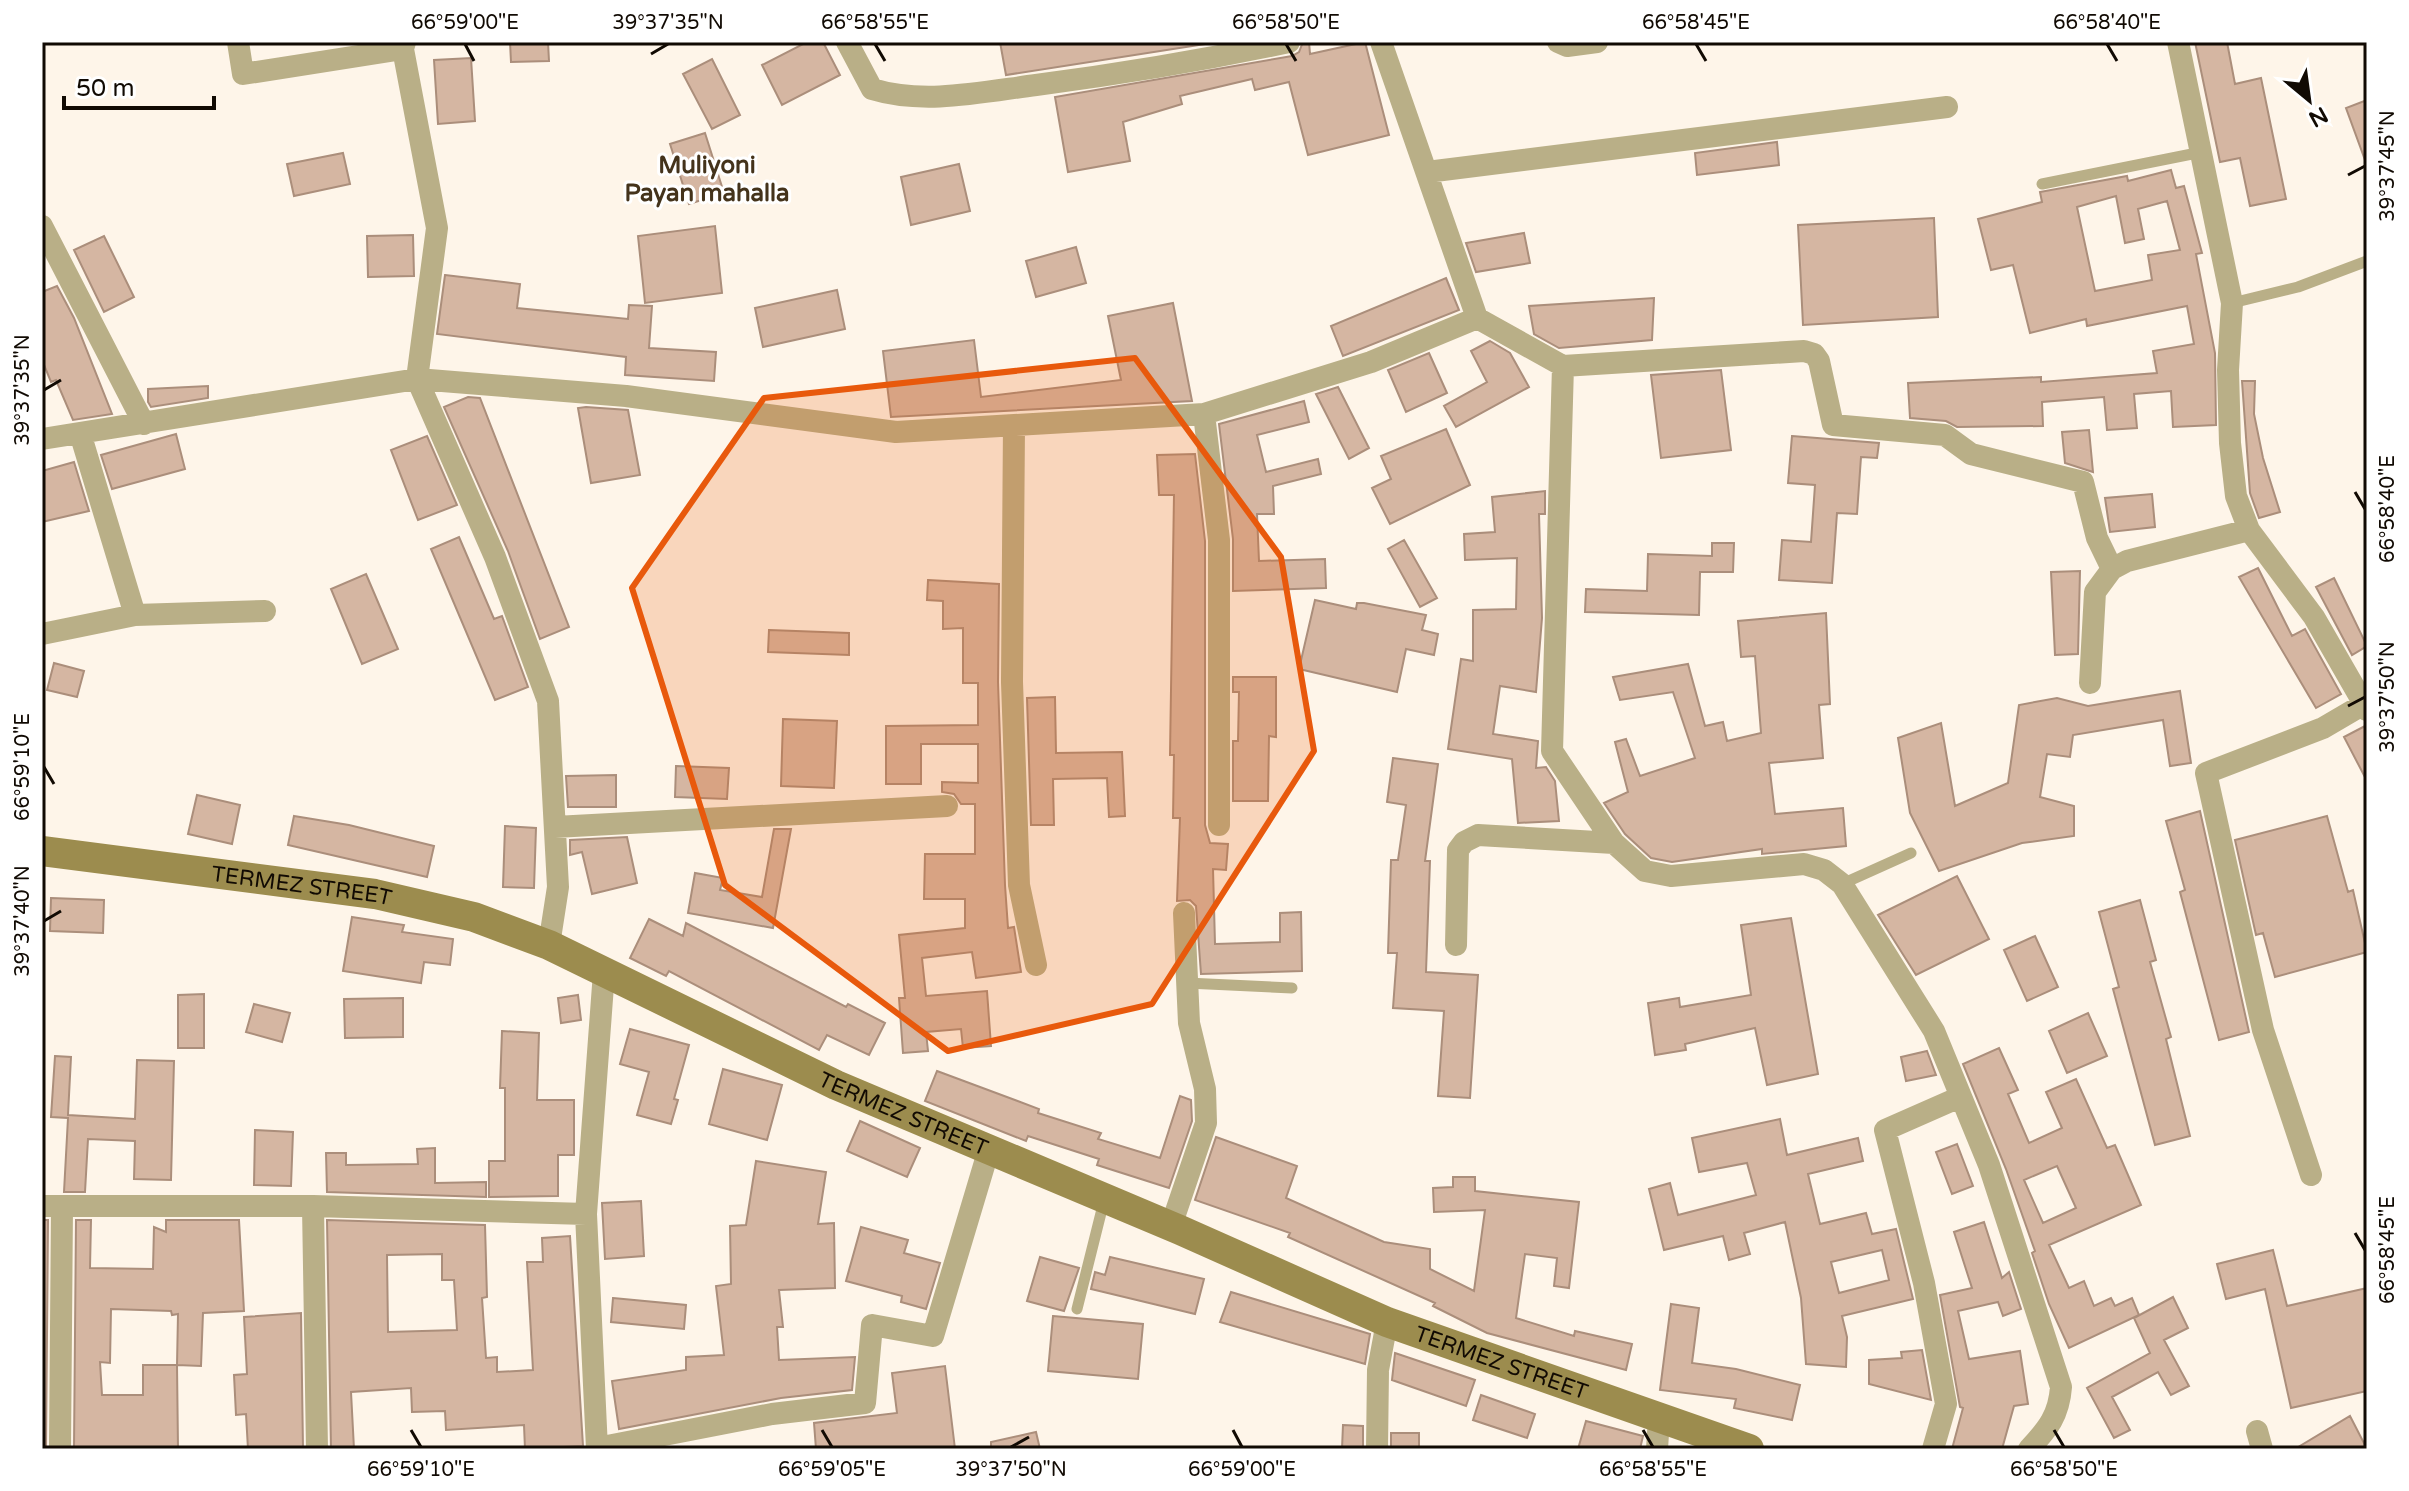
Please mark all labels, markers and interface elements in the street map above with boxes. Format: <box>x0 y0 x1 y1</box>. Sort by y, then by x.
text: 66°59'00"E <box>411 11 519 35</box>
text: 39°37'35"N <box>612 11 724 35</box>
text: 66°58'55"E <box>821 11 929 35</box>
text: 66°58'50"E <box>1232 11 1340 35</box>
text: 66°58'45"E <box>1642 11 1750 35</box>
text: 66°58'40"E <box>2053 11 2161 35</box>
scale bar <box>64 60 214 110</box>
north arrow <box>2269 60 2349 140</box>
text: 50 m <box>76 74 134 103</box>
text: N <box>2304 101 2332 132</box>
text: 39°37'45"N <box>2376 110 2400 222</box>
district label: Muliyoni Payan mahalla <box>625 151 789 208</box>
text: 39°37'35"N <box>11 334 35 446</box>
text: 66°58'40"E <box>2376 455 2400 563</box>
text: 39°37'50"N <box>2376 641 2400 753</box>
text: 66°59'10"E <box>11 713 35 821</box>
street label: TERMEZ STREET <box>210 861 395 912</box>
text: 39°37'40"N <box>11 865 35 977</box>
street label: TERMEZ STREET <box>814 1067 992 1162</box>
text: 66°58'45"E <box>2376 1196 2400 1304</box>
street label: TERMEZ STREET <box>1411 1321 1592 1406</box>
text: 66°59'10"E <box>367 1458 475 1482</box>
text: 66°59'05"E <box>778 1458 886 1482</box>
text: 39°37'50"N <box>955 1458 1067 1482</box>
text: 66°59'00"E <box>1188 1458 1296 1482</box>
text: 66°58'55"E <box>1599 1458 1707 1482</box>
text: 66°58'50"E <box>2010 1458 2118 1482</box>

